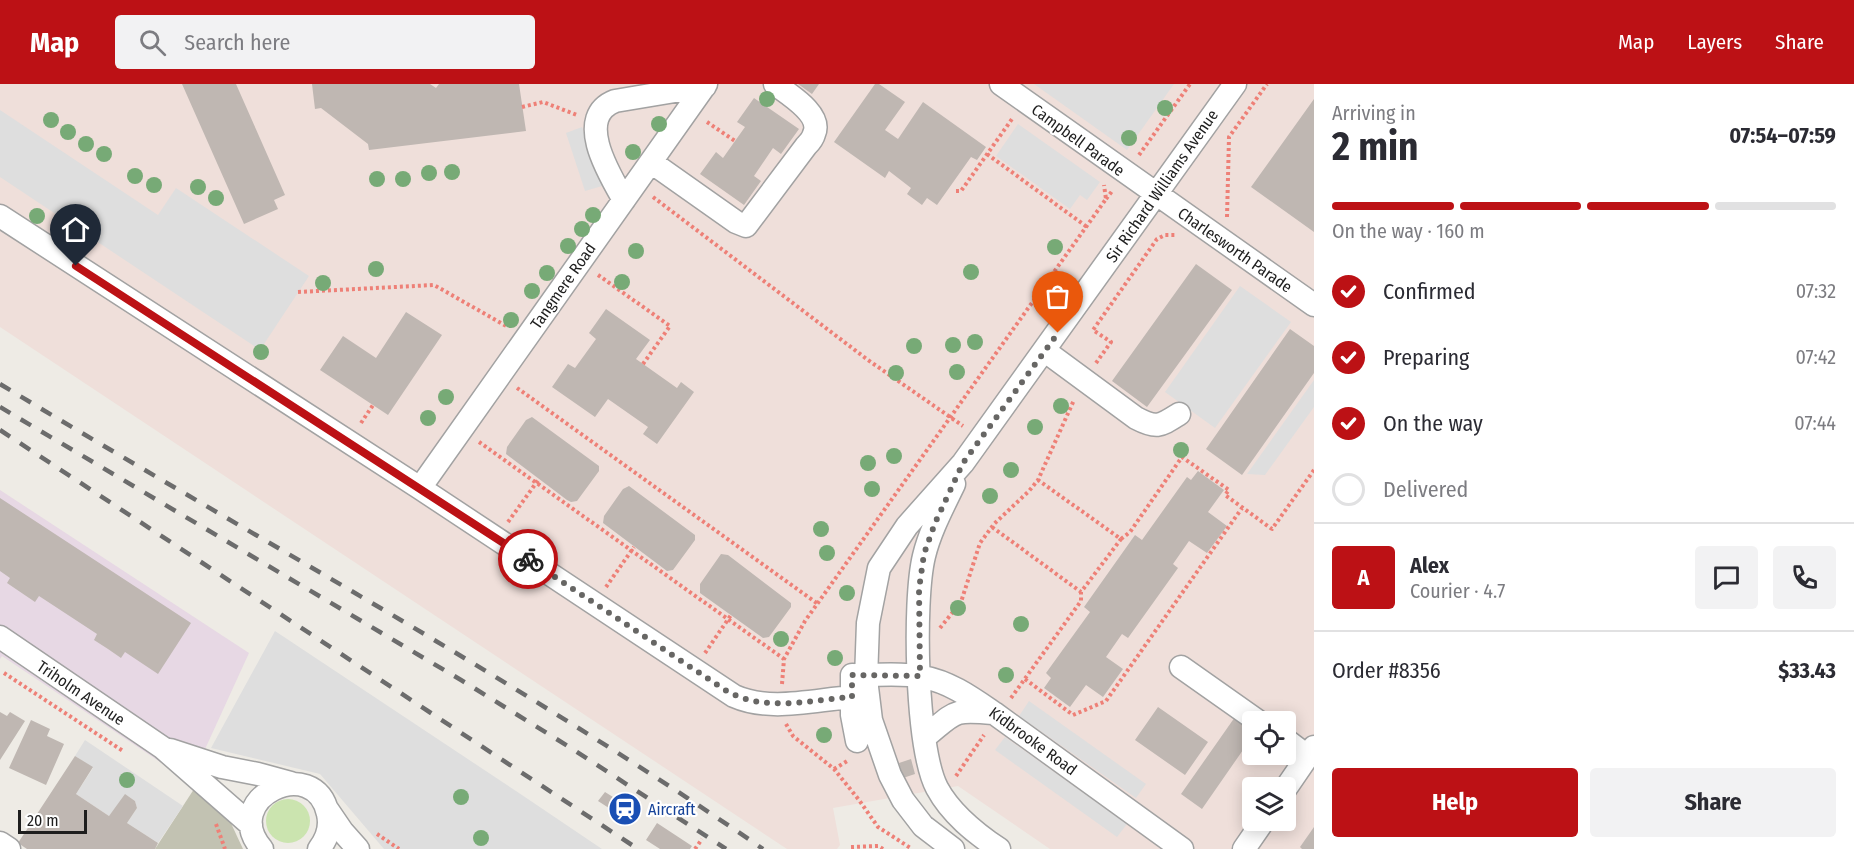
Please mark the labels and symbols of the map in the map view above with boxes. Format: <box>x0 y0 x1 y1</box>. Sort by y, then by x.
street label: Campbell Parade <box>1028 100 1128 180</box>
street label: Sir Richard Williams Avenue <box>1102 106 1222 266</box>
street label: Charlesworth Parade <box>1174 203 1296 297</box>
pin <box>50 204 101 266</box>
street label: Tangmere Road <box>526 239 600 333</box>
pin <box>1032 271 1083 333</box>
courier <box>498 529 558 589</box>
street label: Triholm Avenue <box>34 657 129 729</box>
street label: Kidbrooke Road <box>985 703 1081 779</box>
station icon: Aircraft <box>607 791 643 827</box>
place label: Aircraft <box>648 800 696 819</box>
scale bar <box>18 807 87 834</box>

